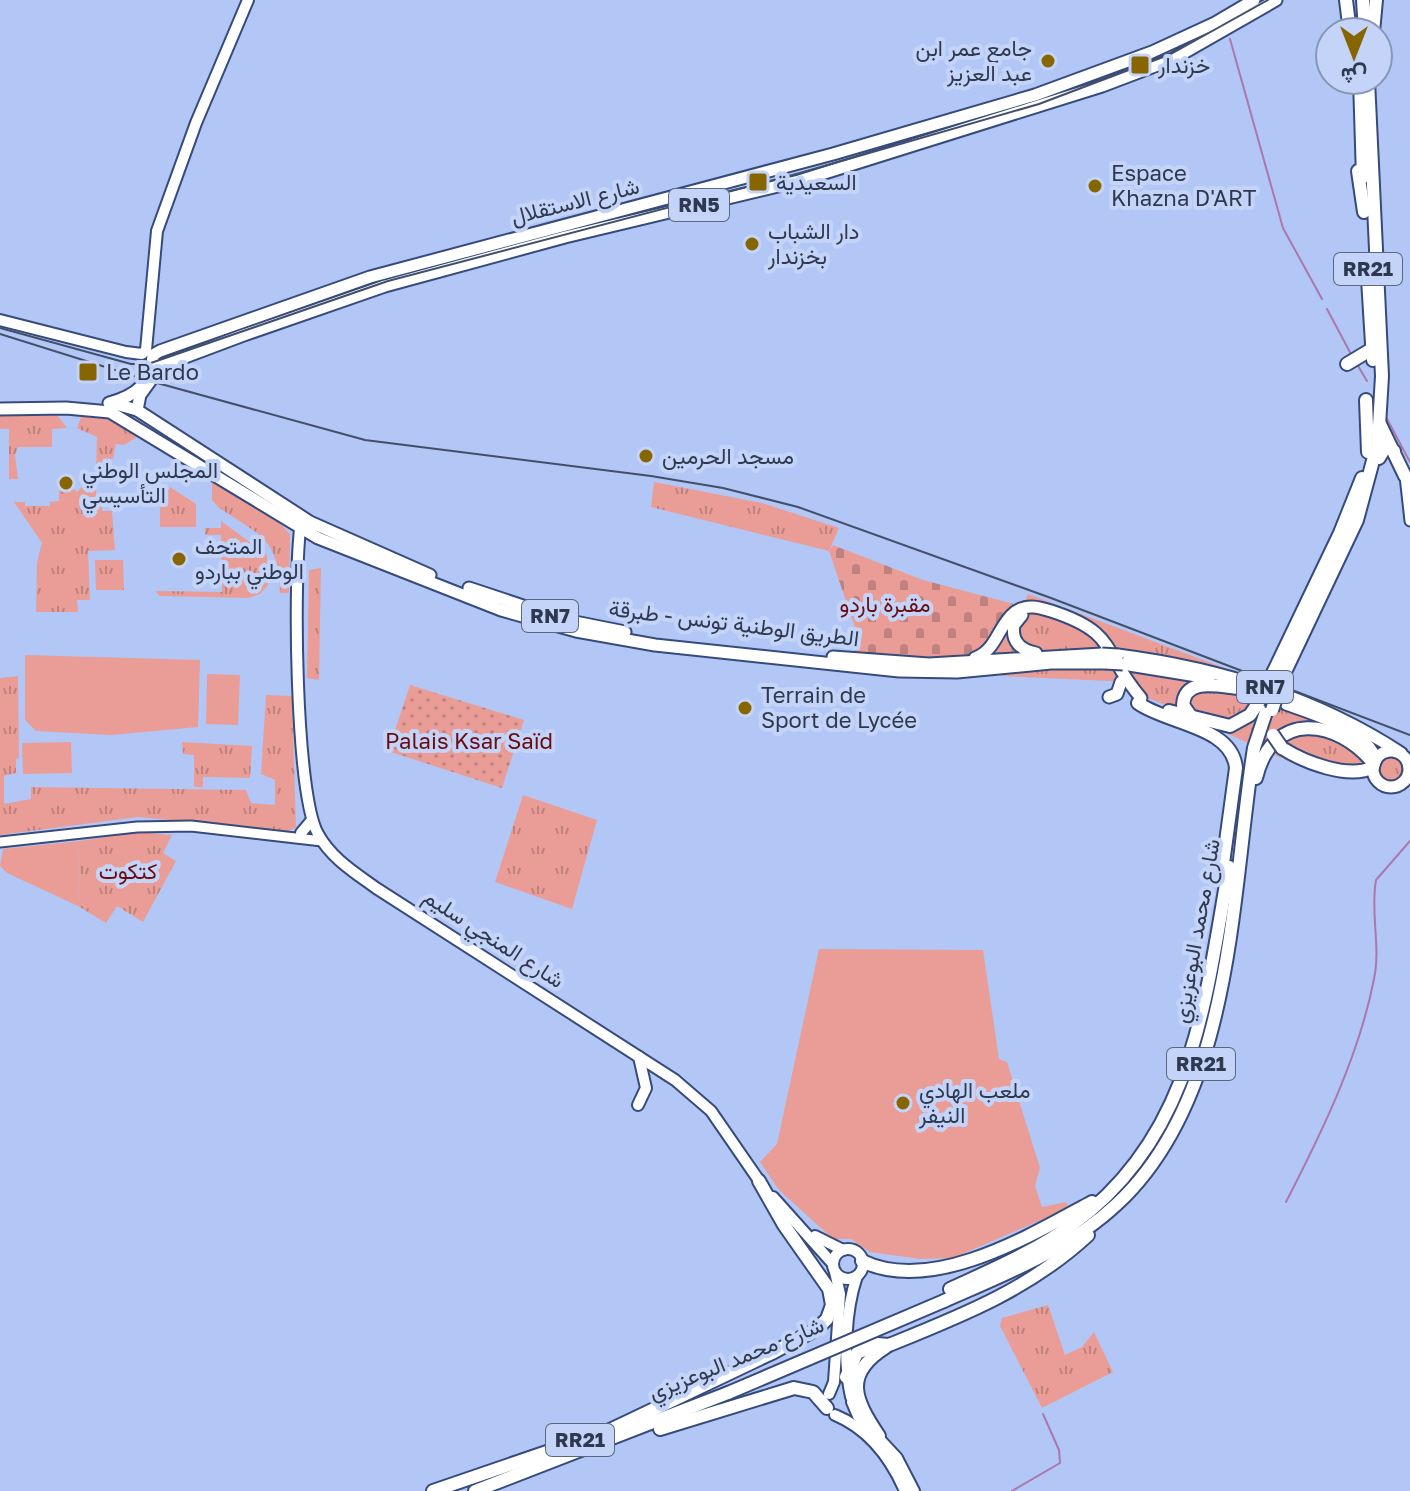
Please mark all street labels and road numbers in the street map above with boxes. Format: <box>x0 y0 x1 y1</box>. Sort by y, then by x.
street label: شارع الاستقلال <box>508 172 642 231</box>
road number: RN5 <box>669 189 729 221</box>
road number: RR21 <box>1334 253 1402 285</box>
street label: الطريق الوطنية تونس - طبرقة <box>607 594 861 652</box>
road number: RN7 <box>522 600 578 632</box>
road number: RN7 <box>1237 671 1293 703</box>
street label: شارع محمد البوعزيزي <box>1166 837 1231 1026</box>
street label: شارع المنجي سليم <box>416 882 570 998</box>
road number: RR21 <box>1167 1048 1235 1080</box>
street label: شارع محمد البوعزيزي <box>644 1310 830 1411</box>
road number: RR21 <box>546 1424 614 1456</box>

